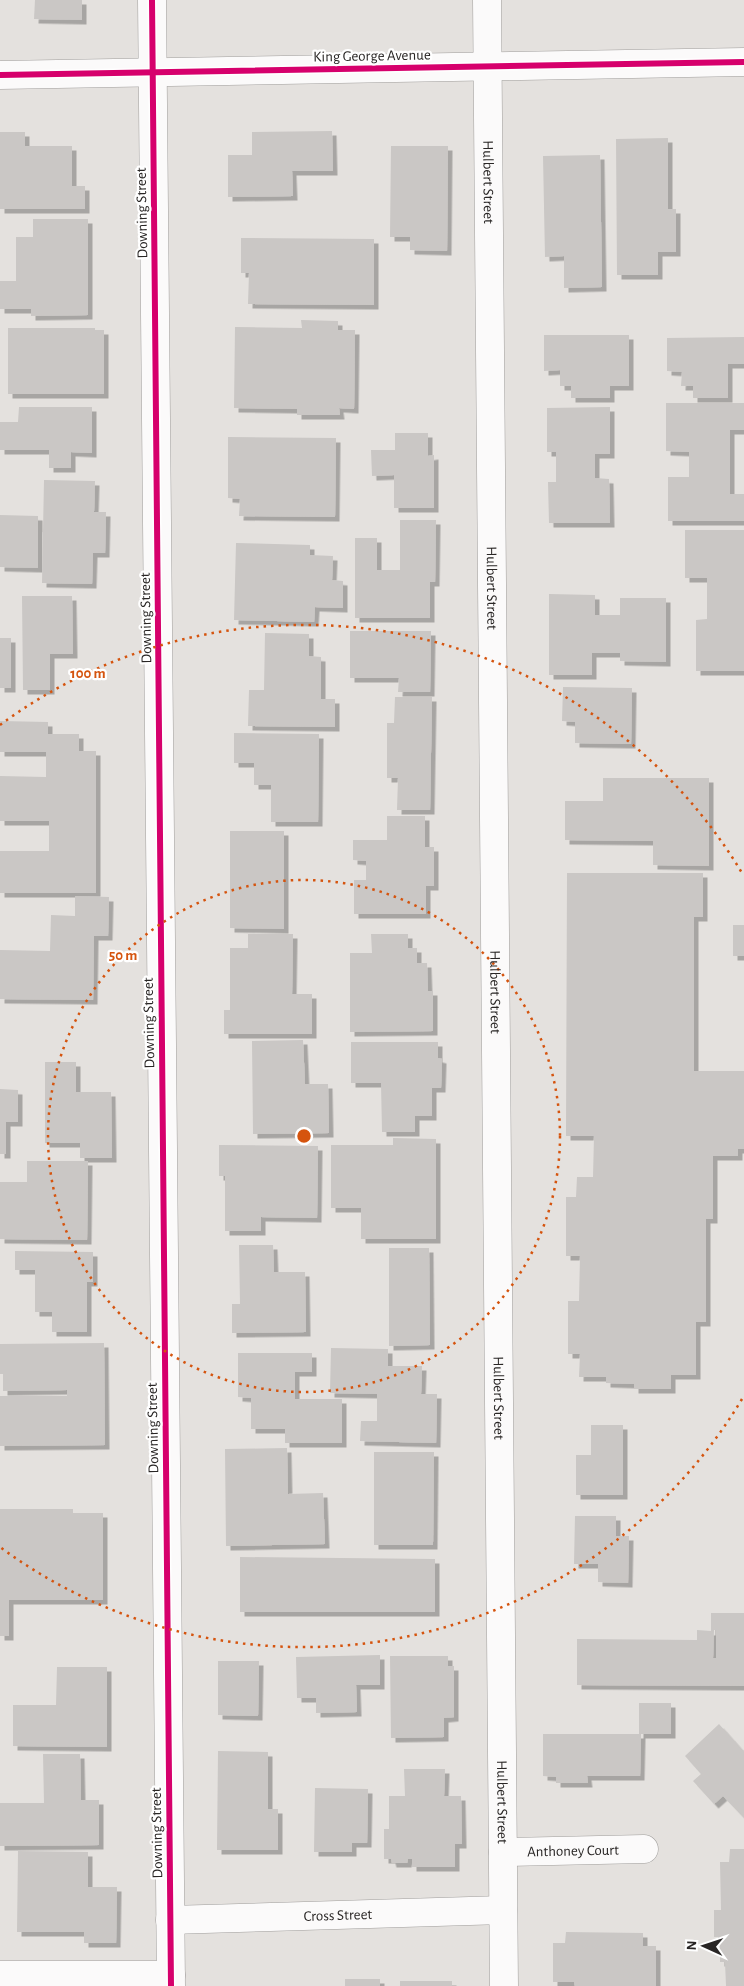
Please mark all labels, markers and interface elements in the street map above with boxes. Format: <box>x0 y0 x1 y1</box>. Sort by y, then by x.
street label: King George Avenue <box>313 47 431 65</box>
street label: Hulbert Street <box>481 140 496 224</box>
street label: Downing Street <box>134 167 150 259</box>
street label: Hulbert Street <box>484 546 500 630</box>
street label: Downing Street <box>138 572 154 664</box>
text: 100 m <box>70 666 106 681</box>
text: 50 m <box>109 948 137 963</box>
street label: Hulbert Street <box>488 950 503 1034</box>
street label: Downing Street <box>141 977 157 1069</box>
centre of rings <box>295 1127 313 1145</box>
street label: Hulbert Street <box>491 1356 507 1440</box>
street label: Downing Street <box>145 1382 161 1474</box>
street label: Hulbert Street <box>495 1760 510 1844</box>
street label: Downing Street <box>149 1787 165 1879</box>
street label: Anthoney Court <box>527 1842 619 1859</box>
street label: Cross Street <box>303 1906 373 1923</box>
north arrow <box>679 1921 729 1971</box>
text: N <box>685 1940 699 1951</box>

